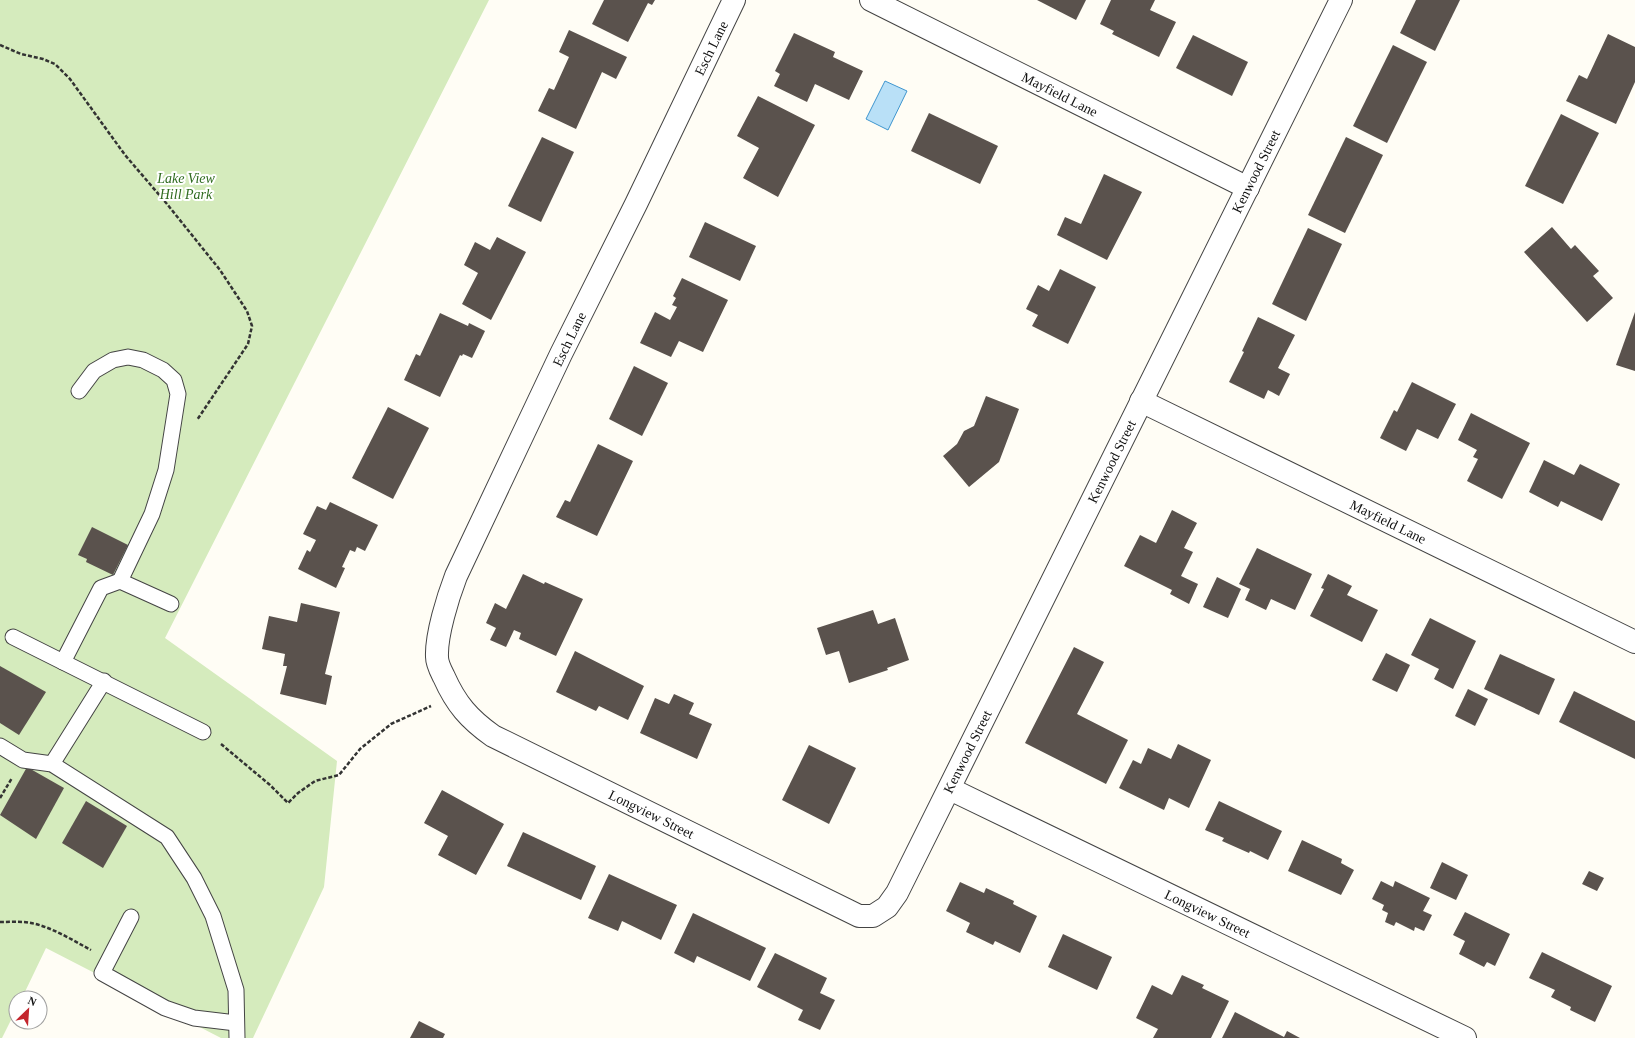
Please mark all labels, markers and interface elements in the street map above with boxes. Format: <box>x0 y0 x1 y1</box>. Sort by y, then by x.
street label: Esch Lane <box>692 19 731 78</box>
street label: Mayfield Lane <box>1019 69 1100 120</box>
street label: Kenwood Street <box>1229 128 1283 216</box>
park label: Lake View Hill Park <box>156 171 215 202</box>
street label: Esch Lane <box>550 310 589 369</box>
street label: Kenwood Street <box>1085 418 1139 506</box>
street label: Mayfield Lane <box>1347 497 1428 547</box>
street label: Kenwood Street <box>941 708 995 796</box>
street label: Longview Street <box>606 787 696 842</box>
street label: Longview Street <box>1162 887 1252 941</box>
north arrow <box>8 990 48 1030</box>
text: N <box>26 994 38 1008</box>

